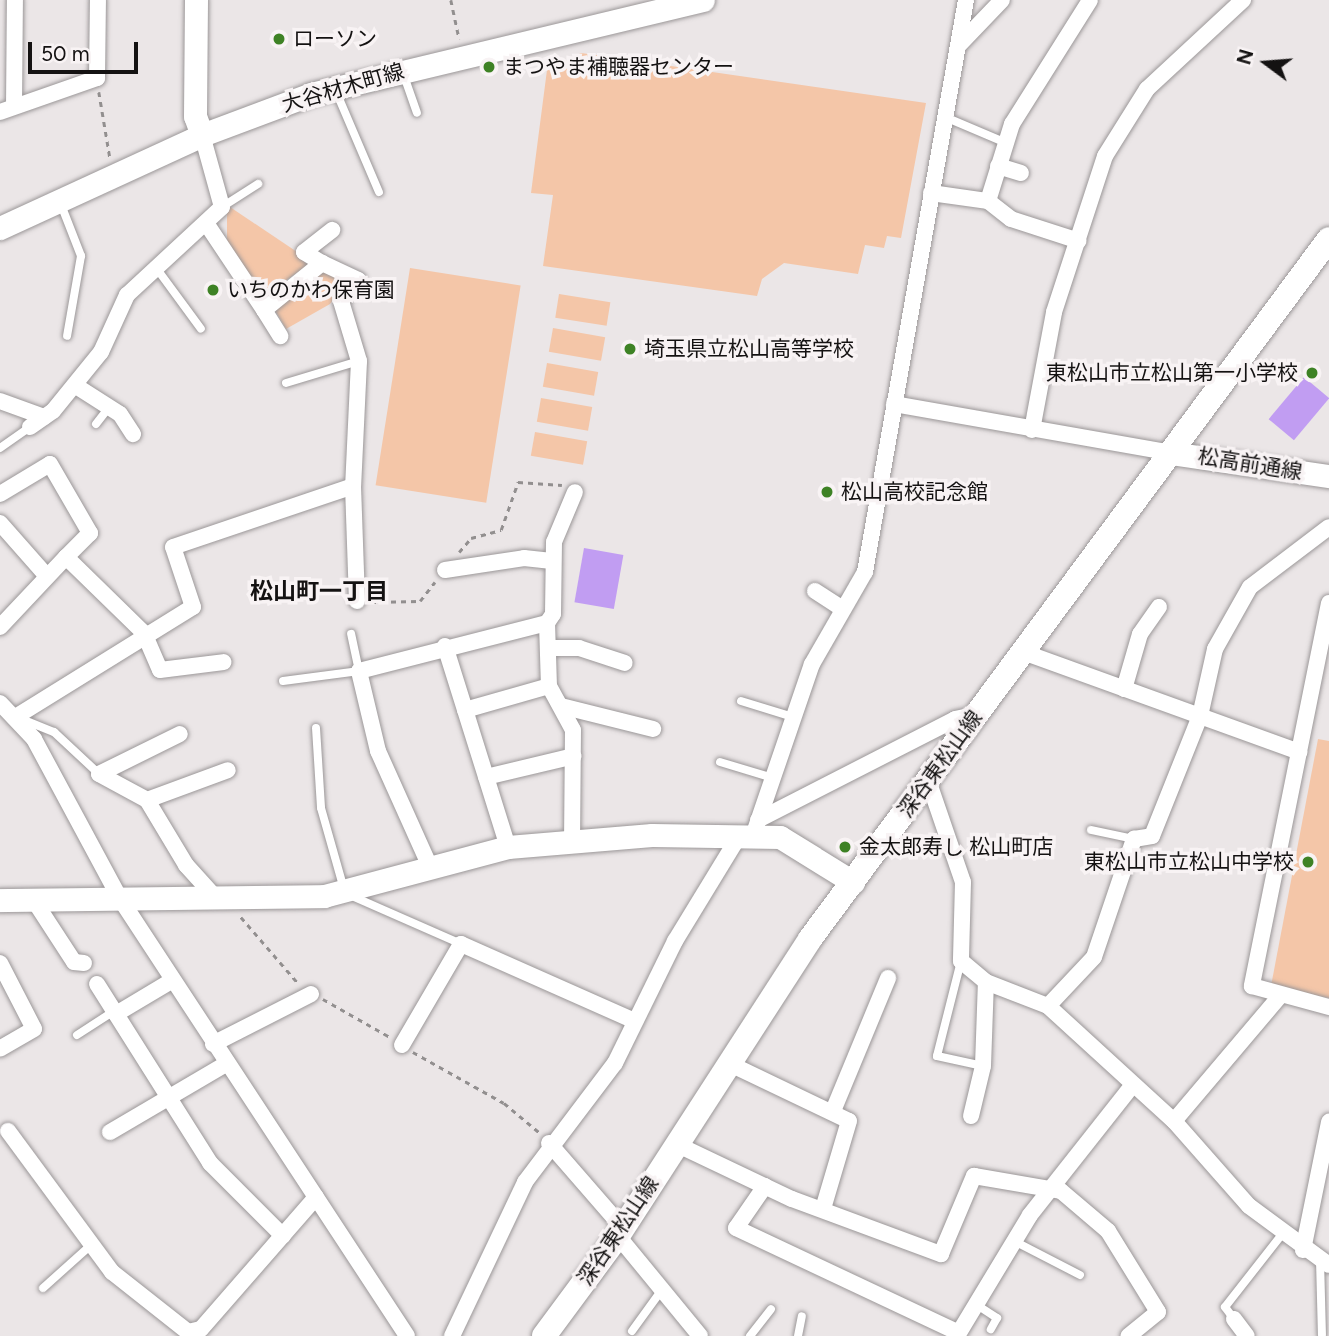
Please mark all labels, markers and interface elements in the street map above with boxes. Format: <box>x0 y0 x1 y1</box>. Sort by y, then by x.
place label: ローソン <box>293 26 377 52</box>
scale bar <box>32 28 142 72</box>
north arrow <box>1231 28 1301 98</box>
marker: ローソン <box>271 31 287 47</box>
text: 50 m <box>41 41 90 66</box>
text: N <box>1232 47 1258 67</box>
place label: まつやま補聴器センター <box>503 54 734 80</box>
street label: 大谷材木町線 <box>279 59 407 117</box>
marker: まつやま補聴器センター <box>481 59 497 75</box>
place label: いちのかわ保育園 <box>227 277 395 303</box>
marker: いちのかわ保育園 <box>205 282 221 298</box>
place label: 埼玉県立松山高等学校 <box>644 336 854 362</box>
marker: 埼玉県立松山高等学校 <box>622 341 638 357</box>
place label: 東松山市立松山第一小学校 <box>1046 360 1298 386</box>
marker: 東松山市立松山第一小学校 <box>1304 365 1320 381</box>
street label: 松高前通線 <box>1196 443 1304 485</box>
place label: 松山高校記念館 <box>841 479 988 505</box>
marker: 松山高校記念館 <box>819 484 835 500</box>
district label: 松山町一丁目 <box>250 577 388 605</box>
street label: 深谷東松山線 <box>893 706 987 822</box>
place label: 金太郎寿し 松山町店 <box>859 834 1053 860</box>
marker: 金太郎寿し 松山町店 <box>837 839 853 855</box>
place label: 東松山市立松山中学校 <box>1084 849 1294 875</box>
marker: 東松山市立松山中学校 <box>1300 854 1316 870</box>
street label: 深谷東松山線 <box>572 1172 664 1290</box>

